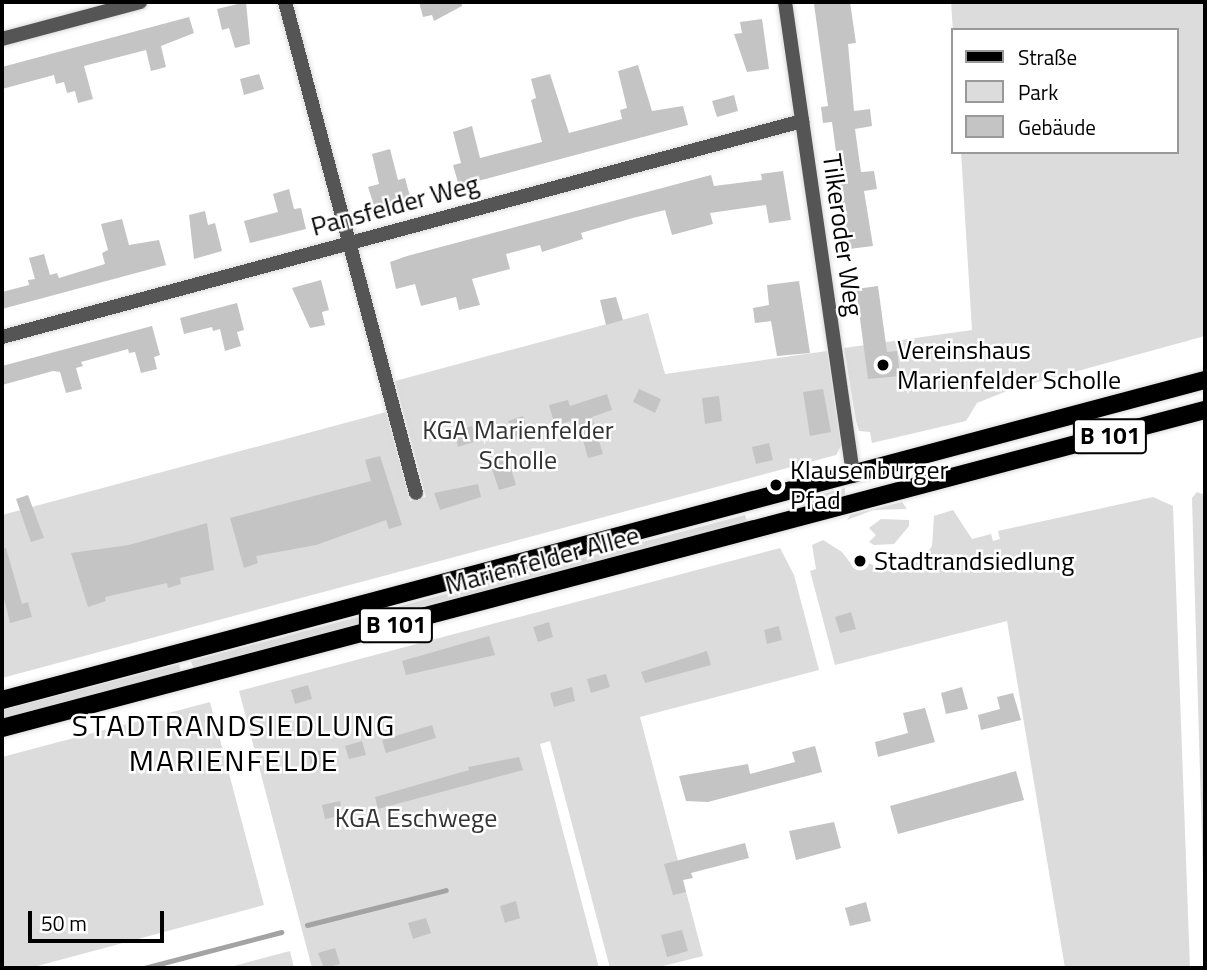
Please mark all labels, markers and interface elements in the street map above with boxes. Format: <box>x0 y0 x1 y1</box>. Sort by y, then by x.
legend <box>951 28 1179 154</box>
text: Straße <box>1018 41 1077 73</box>
text: Park <box>1018 76 1058 108</box>
text: Gebäude <box>1018 111 1096 143</box>
street label: Tilkeroder Weg <box>816 152 870 318</box>
street label: Pansfelder Weg <box>308 168 482 242</box>
place label: Vereinshaus Marienfelder Scholle <box>897 334 1121 396</box>
marker: Vereinshaus Marienfelder Scholle <box>875 357 891 373</box>
park label: KGA Marienfelder Scholle <box>422 414 614 476</box>
road number: B 101 <box>1072 416 1148 456</box>
place label: Klausenburger Pfad <box>790 454 949 516</box>
marker: Klausenburger Pfad <box>768 477 784 493</box>
street label: Marienfelder Allee <box>442 519 642 601</box>
place label: Stadtrandsiedlung <box>874 545 1074 577</box>
marker: Stadtrandsiedlung <box>852 553 868 569</box>
road number: B 101 <box>358 604 434 646</box>
district label: STADTRANDSIEDLUNG MARIENFELDE <box>74 707 394 778</box>
park label: KGA Eschwege <box>335 802 497 834</box>
scale bar <box>32 897 168 941</box>
text: 50 m <box>41 907 87 939</box>

